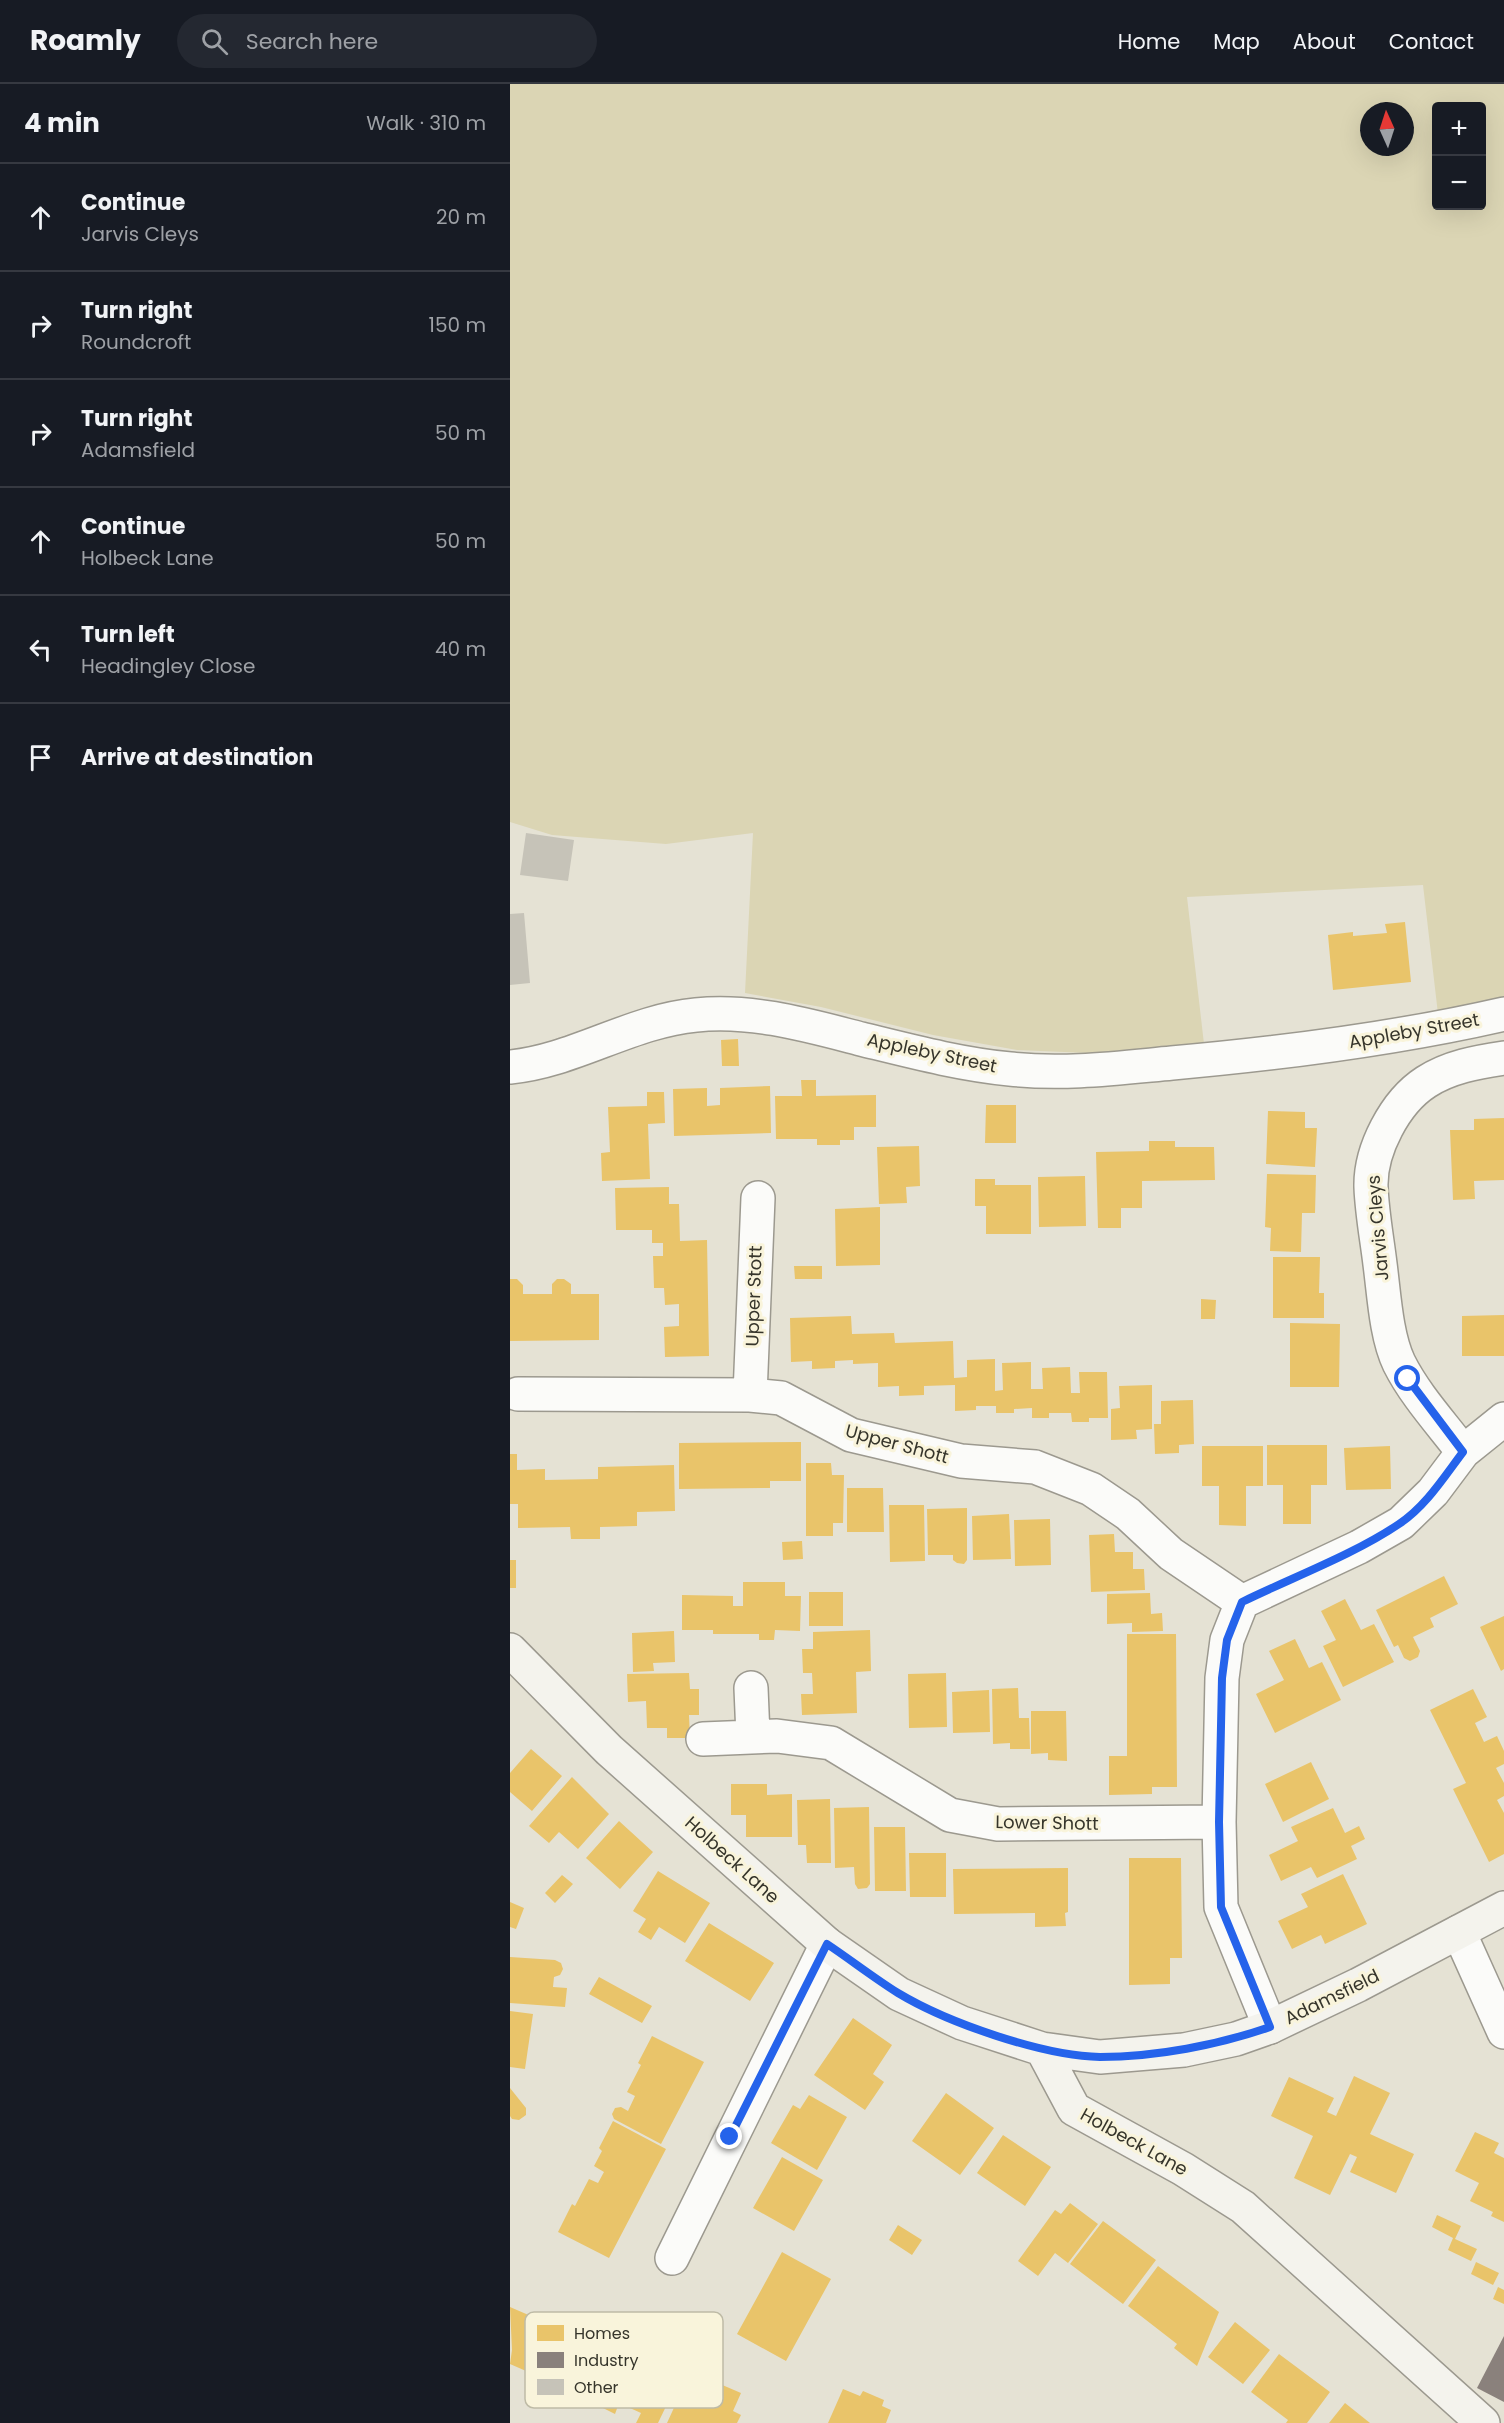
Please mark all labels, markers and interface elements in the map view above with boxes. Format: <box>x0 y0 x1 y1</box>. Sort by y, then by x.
search box <box>177 14 597 68</box>
text: Roamly <box>30 21 141 60</box>
icon: search <box>198 25 231 58</box>
text: Search here <box>246 26 378 57</box>
text: Home <box>1118 27 1180 56</box>
text: Map <box>1213 27 1260 56</box>
text: About <box>1293 27 1356 56</box>
text: Contact <box>1389 27 1474 56</box>
north arrow <box>1360 102 1414 156</box>
map controls <box>1432 102 1486 210</box>
button: + <box>1432 102 1486 156</box>
text: 4 min <box>24 105 100 141</box>
text: Walk · 310 m <box>366 109 486 137</box>
button: − <box>1432 156 1486 210</box>
text: Continue <box>81 187 185 218</box>
icon: ahead <box>24 201 57 234</box>
text: 20 m <box>436 203 486 231</box>
text: Jarvis Cleys <box>81 220 199 248</box>
text: Turn right <box>81 295 192 326</box>
icon: right <box>24 309 57 342</box>
text: 150 m <box>429 311 486 339</box>
text: Roundcroft <box>81 328 191 356</box>
text: Turn right <box>81 403 192 434</box>
icon: right <box>24 417 57 450</box>
text: 50 m <box>435 419 486 447</box>
text: Adamsfield <box>81 436 195 464</box>
text: Continue <box>81 511 185 542</box>
icon: ahead <box>24 525 57 558</box>
text: 50 m <box>435 527 486 555</box>
text: Holbeck Lane <box>81 544 214 572</box>
text: Turn left <box>81 619 175 650</box>
icon: left <box>24 633 57 666</box>
text: 40 m <box>435 635 486 663</box>
text: Headingley Close <box>81 652 255 680</box>
icon: arrive <box>24 741 57 774</box>
text: Arrive at destination <box>81 742 313 773</box>
street label: Appleby Street <box>1347 1007 1481 1054</box>
street label: Appleby Street <box>865 1027 999 1078</box>
street label: Jarvis Cleys <box>1360 1174 1395 1282</box>
street label: Upper Stott <box>739 1245 768 1347</box>
route start <box>1394 1365 1420 1391</box>
street label: Upper Shott <box>843 1418 952 1469</box>
street label: Lower Shott <box>995 1809 1099 1836</box>
street label: Holbeck Lane <box>680 1810 785 1909</box>
street label: Adamsfield <box>1280 1963 1383 2030</box>
street label: Holbeck Lane <box>1076 2102 1192 2181</box>
route end <box>716 2123 742 2149</box>
legend <box>525 2312 723 2408</box>
text: Homes <box>574 2322 630 2345</box>
text: Industry <box>574 2349 638 2372</box>
text: Other <box>574 2376 619 2399</box>

